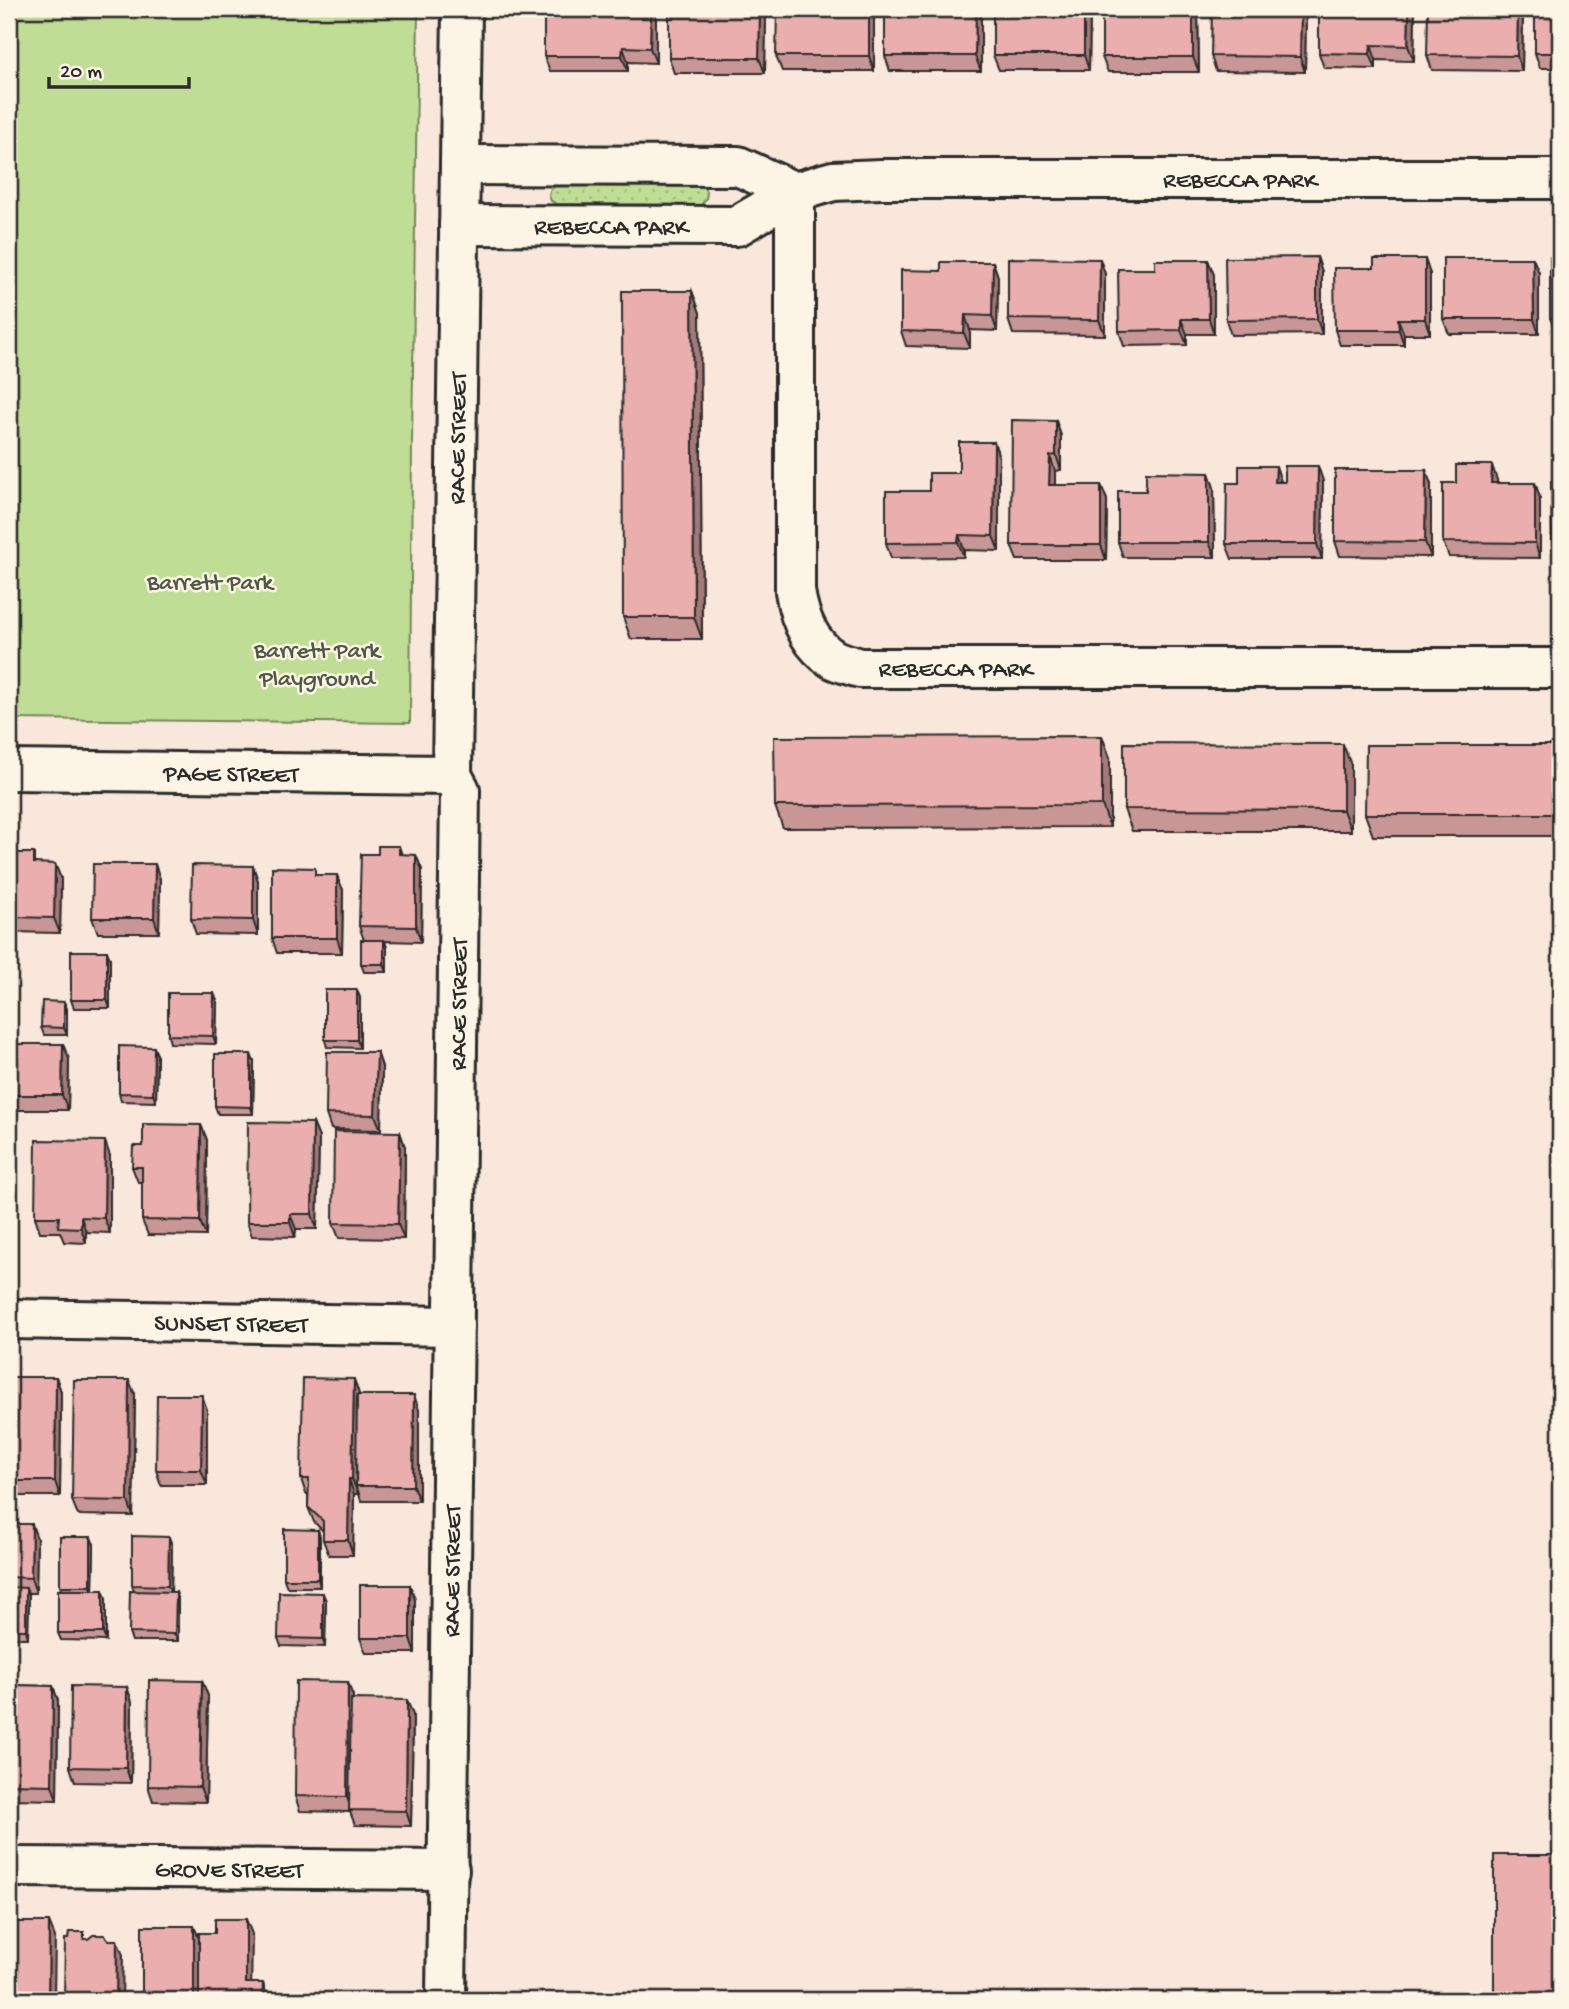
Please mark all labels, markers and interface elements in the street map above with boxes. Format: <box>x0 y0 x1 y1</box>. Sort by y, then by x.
scale bar <box>49 46 189 90</box>
text: 20 m <box>60 61 102 86</box>
street label: REBECCA PARK <box>1163 168 1320 197</box>
street label: REBECCA PARK <box>534 214 691 244</box>
street label: RACE STREET <box>445 370 475 505</box>
park label: Barrett Park <box>146 570 275 599</box>
park label: Barrett Park Playground <box>253 638 382 695</box>
street label: REBECCA PARK <box>879 657 1035 686</box>
street label: PAGE STREET <box>162 761 301 791</box>
street label: RACE STREET <box>446 936 476 1071</box>
street label: SUNSET STREET <box>154 1310 310 1342</box>
street label: RACE STREET <box>439 1503 470 1637</box>
street label: GROVE STREET <box>155 1857 305 1887</box>

